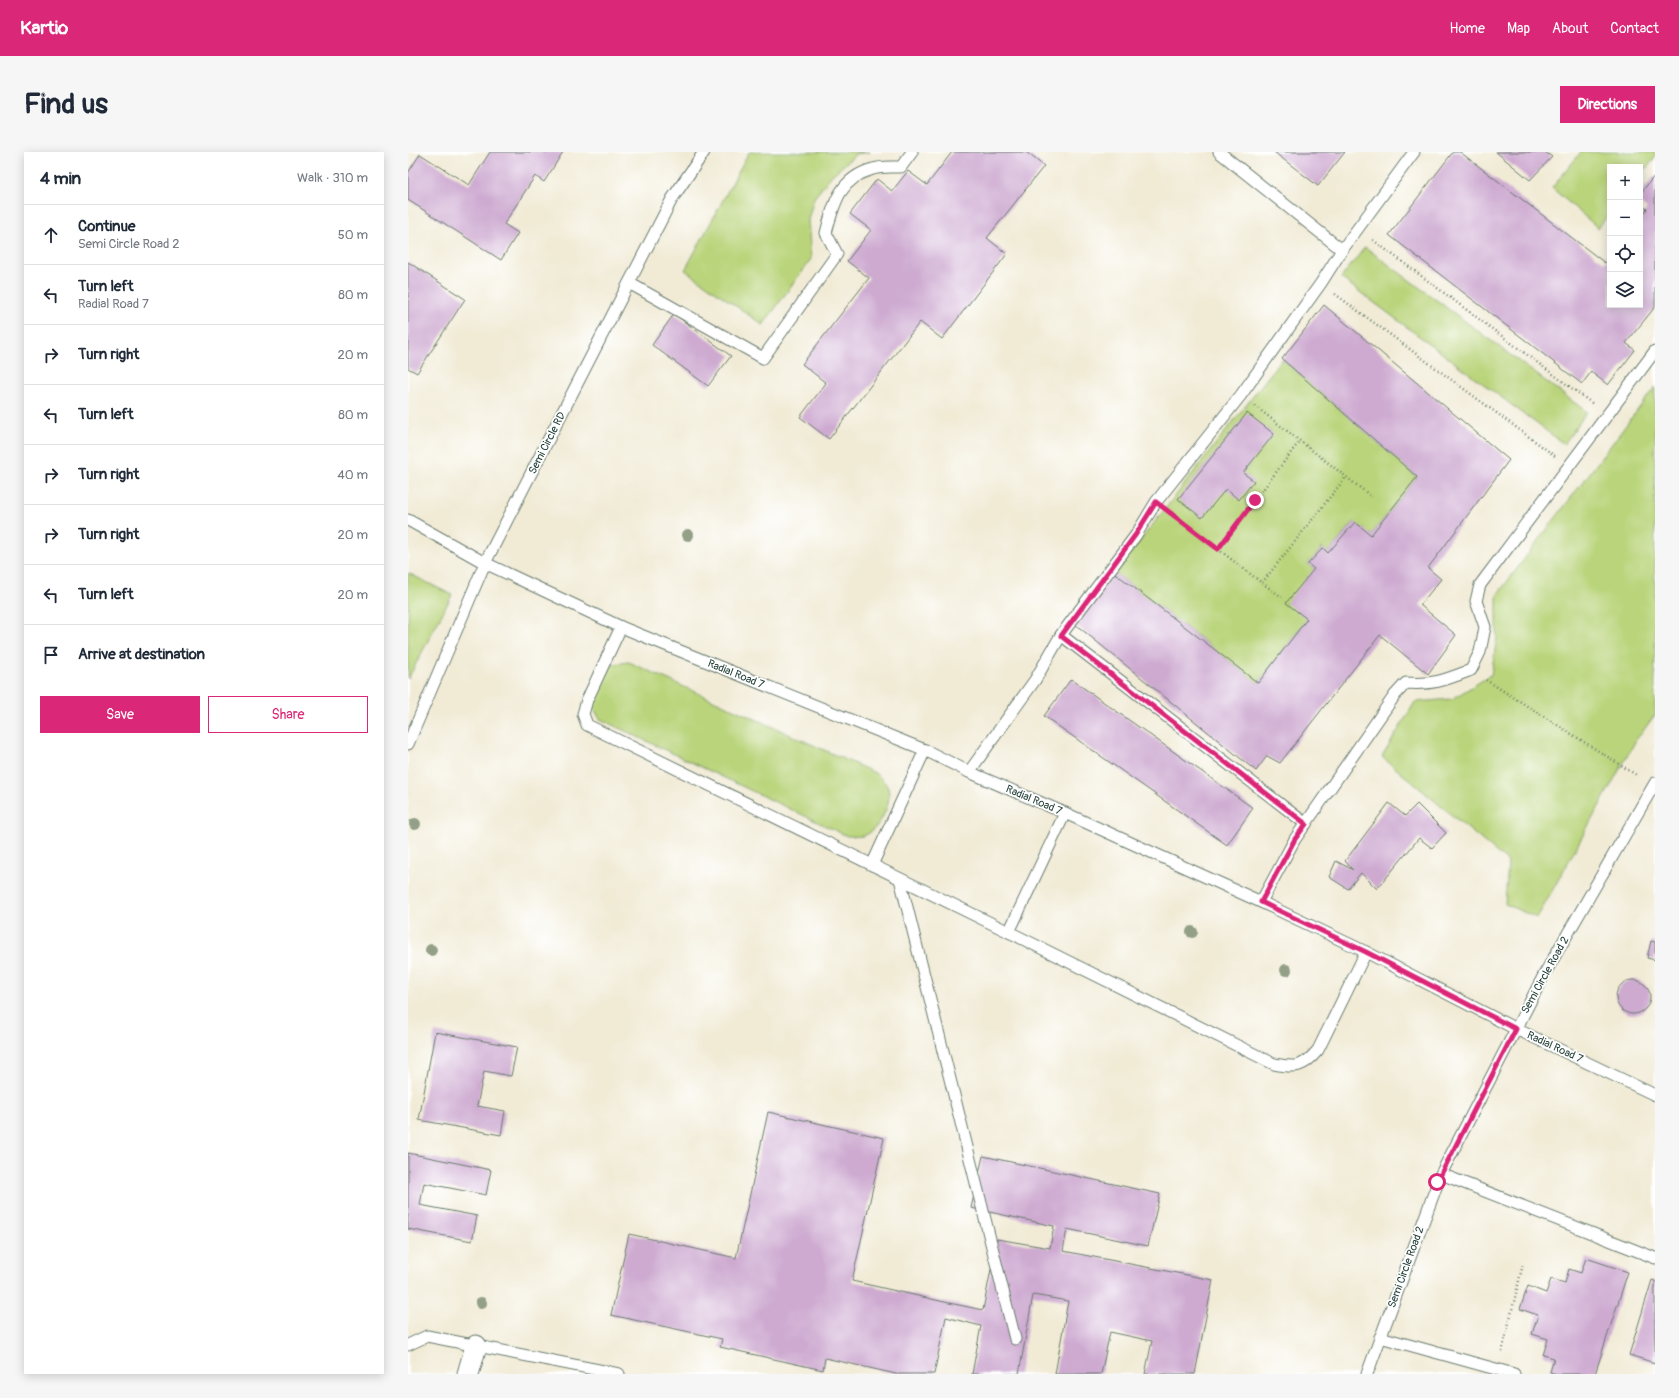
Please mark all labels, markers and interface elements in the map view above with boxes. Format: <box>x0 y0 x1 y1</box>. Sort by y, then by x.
text: Kartio <box>20 16 68 40</box>
text: Home <box>1450 20 1485 37</box>
text: Map <box>1507 20 1530 37</box>
text: About <box>1552 20 1588 37</box>
text: Contact <box>1610 20 1659 37</box>
button: Directions <box>1560 86 1655 123</box>
text: Find us <box>24 87 108 122</box>
map controls <box>1607 164 1643 308</box>
button: + <box>1607 164 1643 200</box>
text: 4 min <box>40 168 81 189</box>
text: Walk · 310 m <box>297 170 368 186</box>
button: − <box>1607 200 1643 236</box>
text: Continue <box>78 217 136 236</box>
icon: ahead <box>40 224 62 246</box>
text: 50 m <box>338 227 368 243</box>
text: Semi Circle Road 2 <box>78 236 179 252</box>
button: locate <box>1607 236 1643 272</box>
button: layers <box>1607 272 1643 308</box>
text: Turn left <box>78 277 134 296</box>
icon: left <box>40 284 62 306</box>
text: 80 m <box>338 287 368 303</box>
text: Radial Road 7 <box>78 296 149 312</box>
icon: right <box>40 344 62 366</box>
text: Turn right <box>78 345 139 364</box>
text: 20 m <box>337 347 368 363</box>
icon: left <box>40 404 62 426</box>
text: Turn left <box>78 405 134 424</box>
text: 80 m <box>338 407 368 423</box>
street label: Semi Circle RD <box>526 410 568 476</box>
icon: right <box>40 464 62 486</box>
text: Turn right <box>78 465 139 484</box>
text: 40 m <box>337 467 368 483</box>
route end <box>1246 491 1264 509</box>
icon: right <box>40 524 62 546</box>
text: Turn right <box>78 525 139 544</box>
text: 20 m <box>337 527 368 543</box>
icon: left <box>40 584 62 606</box>
text: Turn left <box>78 585 134 604</box>
text: 20 m <box>337 587 368 603</box>
icon: arrive <box>40 644 62 666</box>
text: Arrive at destination <box>78 645 205 664</box>
street label: Radial Road 7 <box>706 657 766 691</box>
button: Save <box>40 696 200 733</box>
button: Share <box>208 696 368 733</box>
street label: Radial Road 7 <box>1004 782 1064 818</box>
street label: Semi Circle Road 2 <box>1519 934 1571 1016</box>
street label: Radial Road 7 <box>1525 1028 1585 1066</box>
route start <box>1428 1173 1446 1191</box>
street label: Semi Circle Road 2 <box>1385 1224 1427 1310</box>

